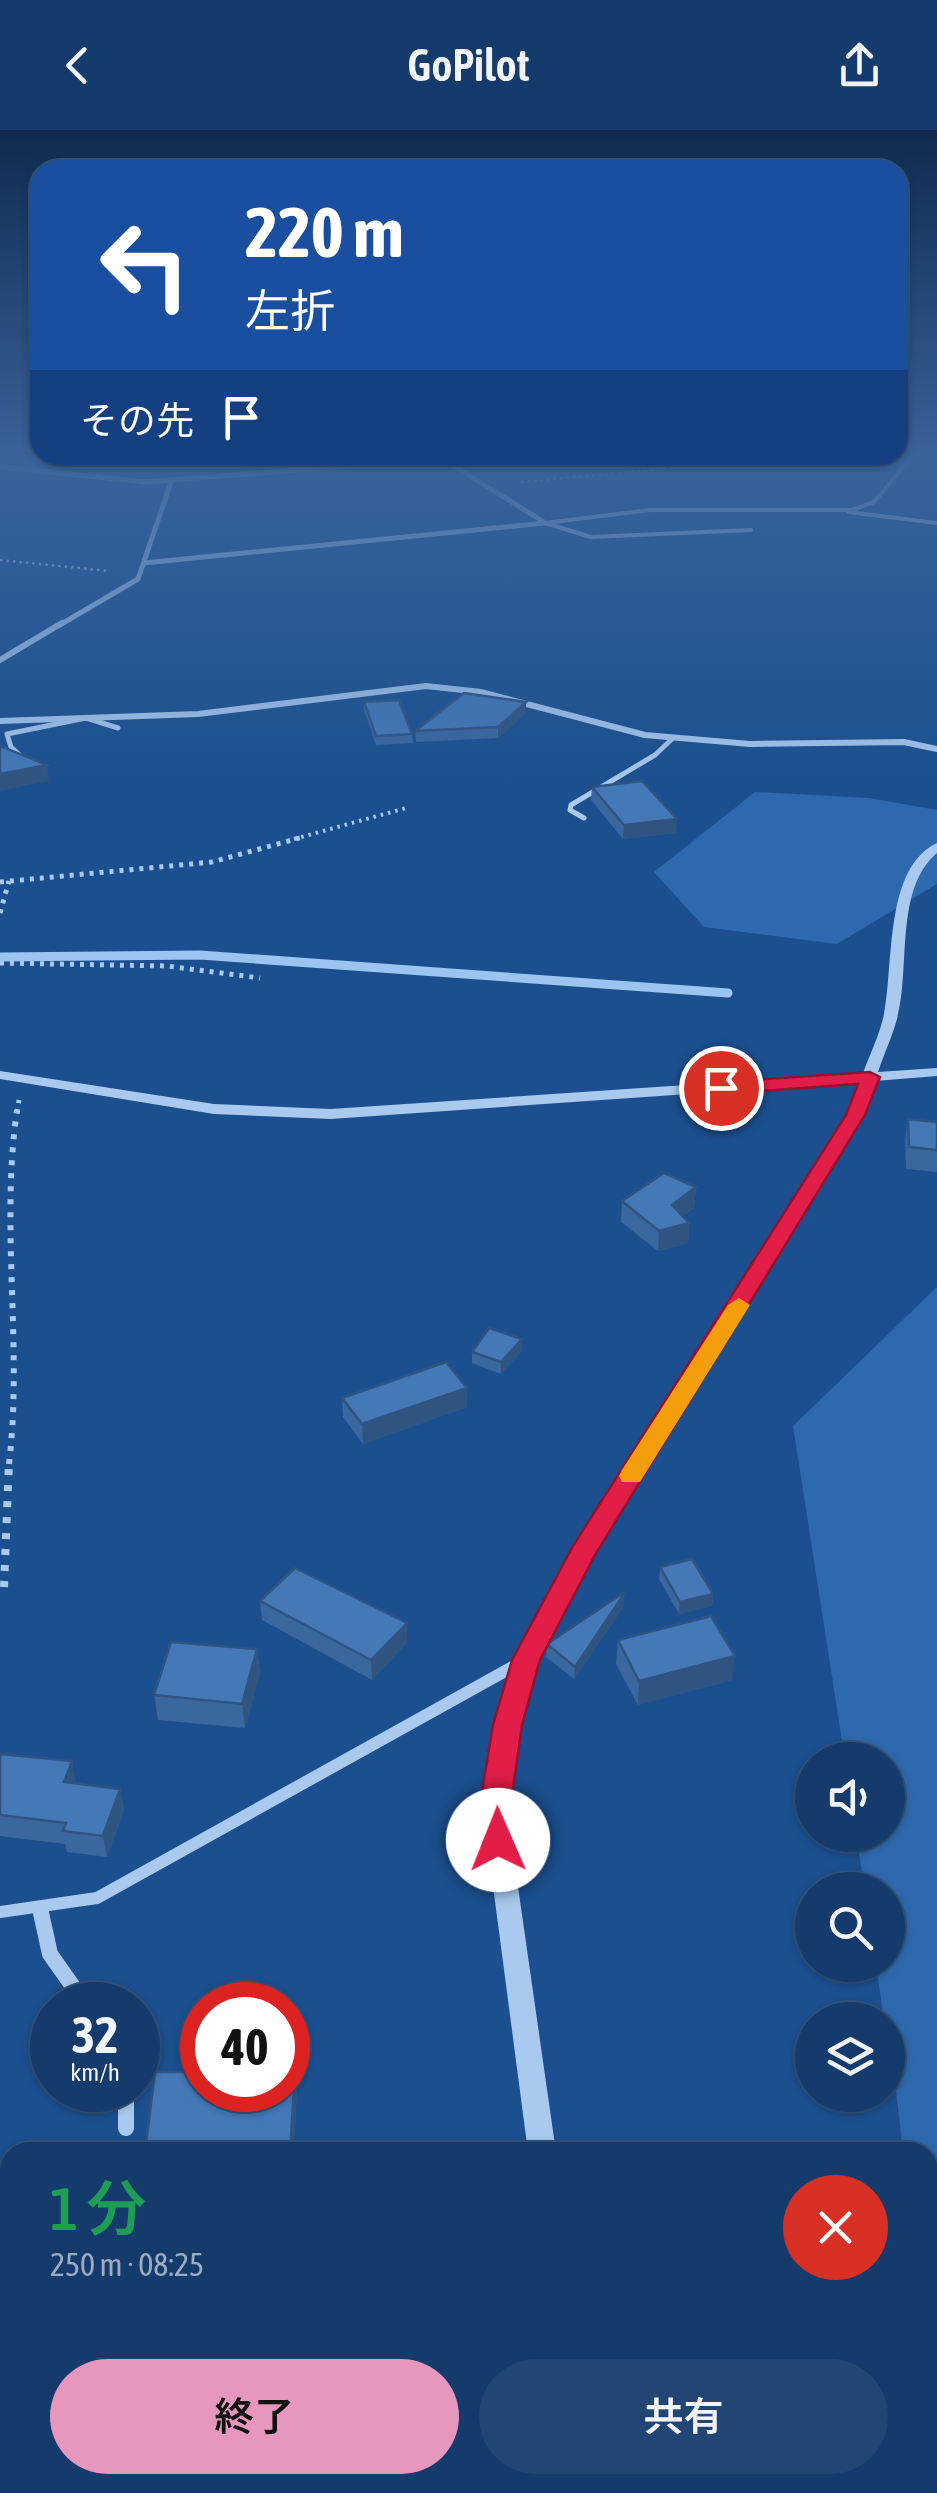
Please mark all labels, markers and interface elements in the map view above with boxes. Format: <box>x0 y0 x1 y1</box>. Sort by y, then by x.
icon: back <box>50 38 105 93</box>
icon: share <box>832 38 887 93</box>
text: GoPilot <box>407 39 530 91</box>
text: 220 m <box>245 192 404 272</box>
icon: left <box>80 200 210 330</box>
text: 左折 <box>245 285 335 337</box>
icon: arrive <box>214 390 269 445</box>
text: その先 <box>80 399 194 442</box>
pin <box>679 1046 764 1131</box>
icon: arrive <box>694 1061 749 1116</box>
map controls <box>795 1742 905 2112</box>
button: sound <box>795 1742 905 1852</box>
position arrow <box>446 1788 550 1892</box>
button: search <box>795 1872 905 1982</box>
speed limit sign: 40 <box>180 1982 310 2112</box>
button: layers <box>795 2002 905 2112</box>
text: 32 <box>71 2006 118 2064</box>
text: km/h <box>70 2058 120 2086</box>
text: 1 分 <box>50 2174 146 2243</box>
button: close <box>783 2175 888 2280</box>
text: 250 m · 08:25 <box>50 2246 204 2283</box>
button: 終了 <box>50 2359 459 2474</box>
button: 共有 <box>479 2359 888 2474</box>

